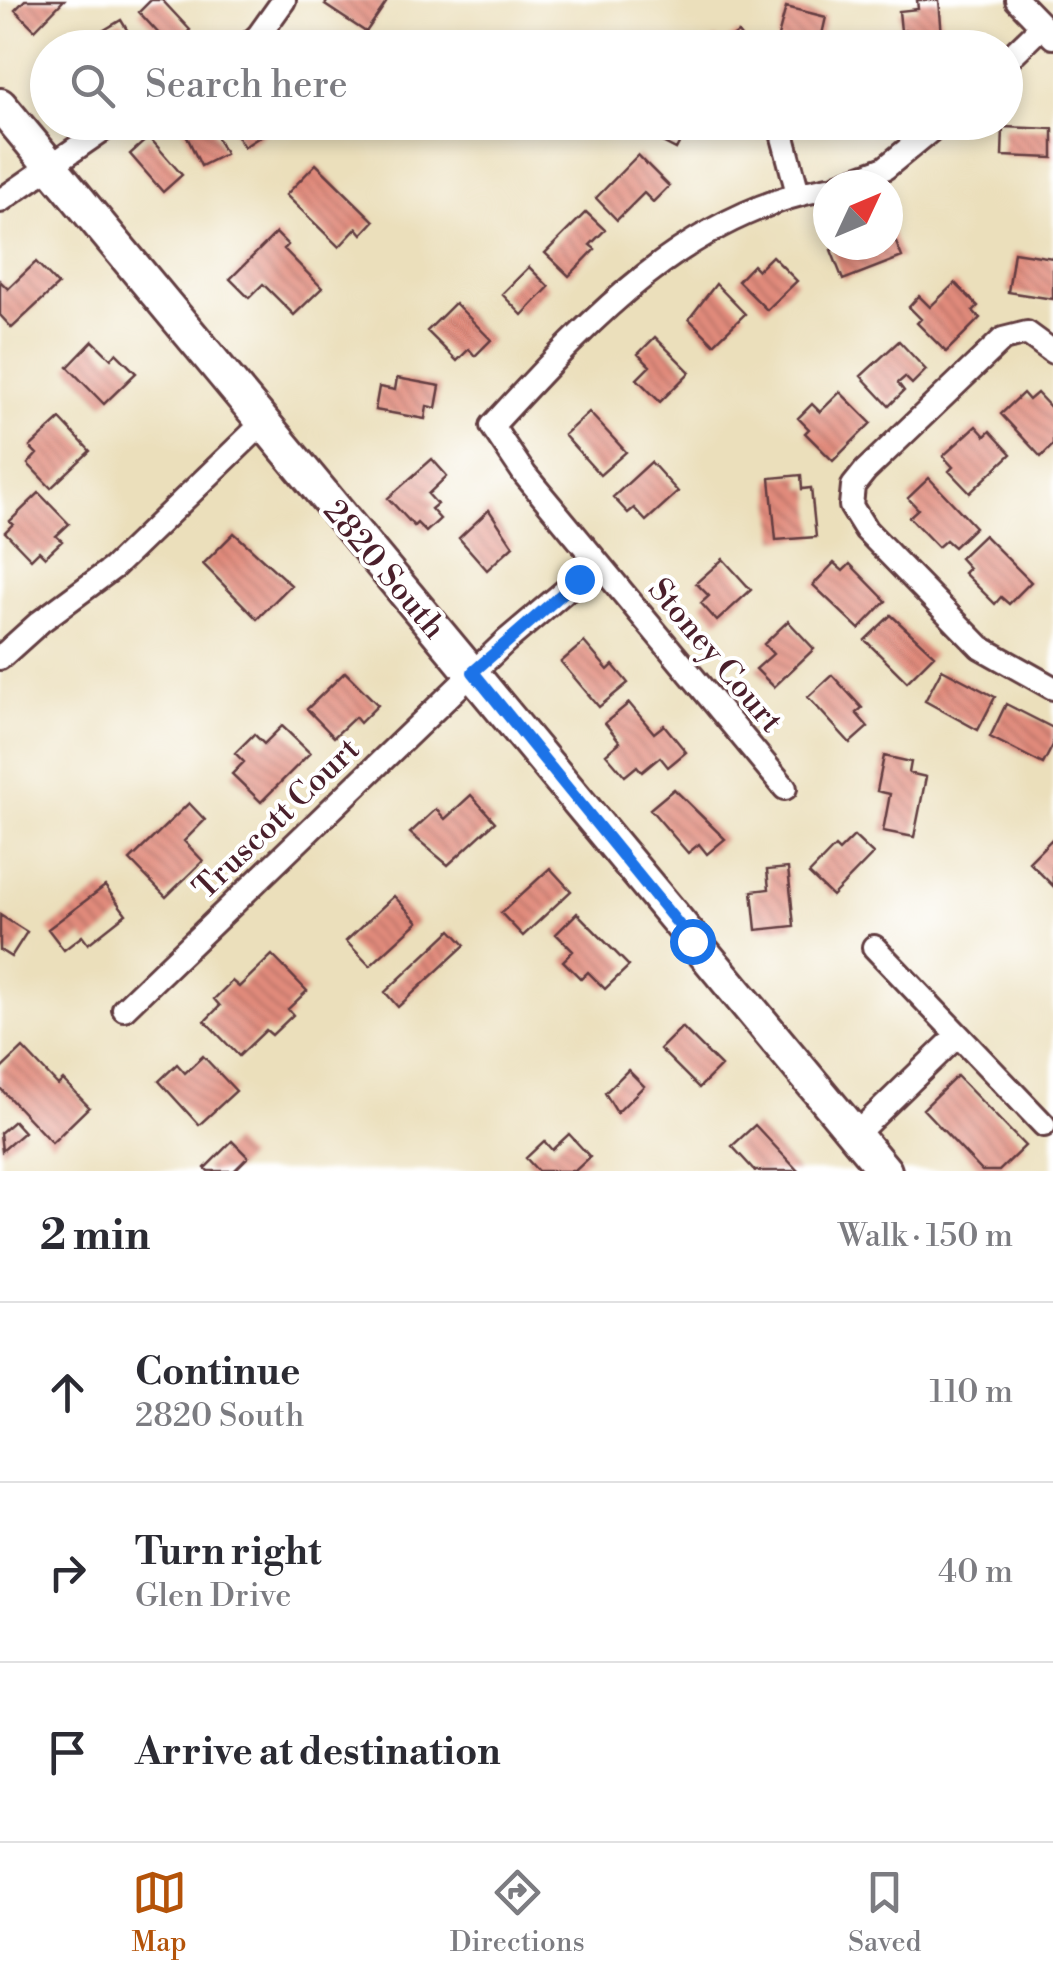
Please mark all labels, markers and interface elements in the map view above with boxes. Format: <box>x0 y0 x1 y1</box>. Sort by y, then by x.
search box <box>30 30 1023 140</box>
icon: search <box>65 58 120 113</box>
text: Search here <box>145 62 348 109</box>
north arrow <box>813 170 903 260</box>
street label: 2820 South <box>315 492 454 647</box>
route end <box>557 557 603 603</box>
street label: Stoney Court <box>639 570 791 741</box>
street label: Truscott Court <box>185 729 368 908</box>
route start <box>670 919 716 965</box>
text: 2 min <box>40 1210 150 1263</box>
text: Walk · 150 m <box>838 1216 1013 1256</box>
text: Continue <box>135 1349 300 1396</box>
icon: ahead <box>40 1365 95 1420</box>
text: 110 m <box>930 1372 1013 1412</box>
text: 2820 South <box>135 1396 304 1436</box>
text: Turn right <box>135 1529 321 1576</box>
icon: right <box>40 1545 95 1600</box>
text: 40 m <box>938 1552 1013 1592</box>
text: Glen Drive <box>135 1576 291 1616</box>
icon: arrive <box>40 1725 95 1780</box>
text: Arrive at destination <box>135 1729 501 1776</box>
tab: Map <box>132 1865 187 1960</box>
tab: Directions <box>450 1865 585 1960</box>
tab: Saved <box>848 1865 921 1960</box>

